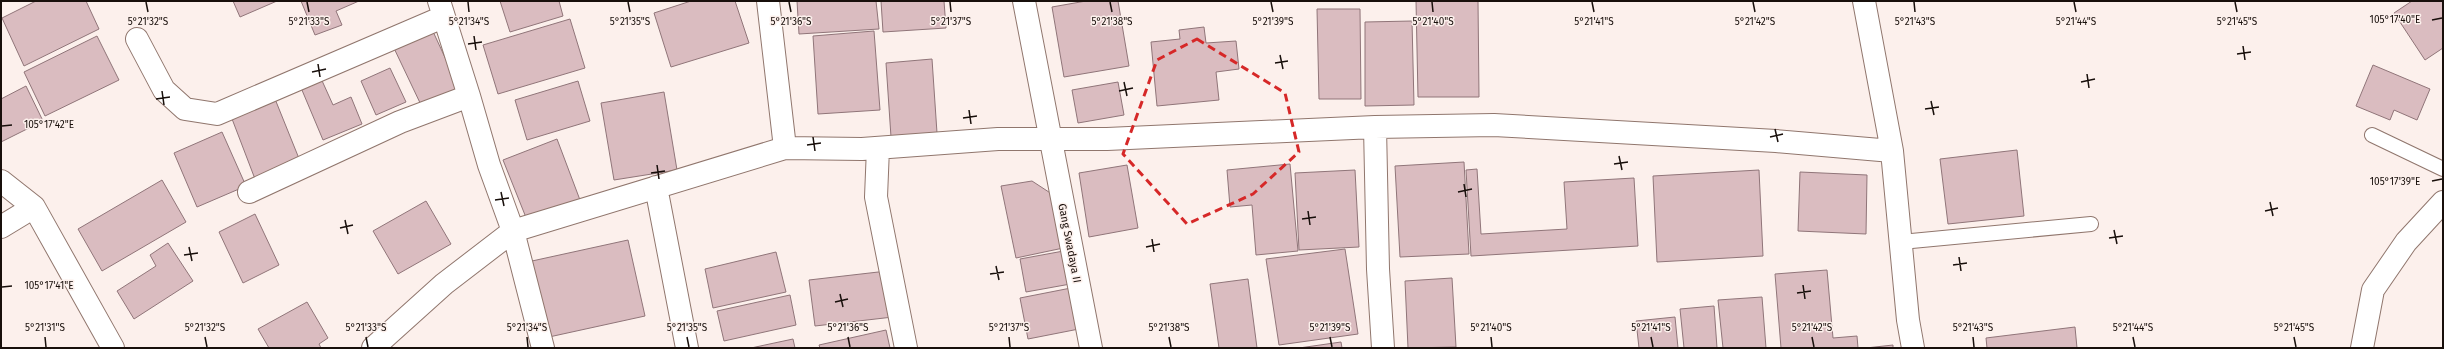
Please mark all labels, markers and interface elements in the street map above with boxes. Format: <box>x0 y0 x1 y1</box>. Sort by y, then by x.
text: 105°17'40"E <box>2370 14 2420 26</box>
text: 5°21'32"S <box>128 16 169 28</box>
text: 5°21'33"S <box>289 16 330 28</box>
text: 5°21'34"S <box>449 16 490 28</box>
text: 5°21'35"S <box>610 16 651 28</box>
text: 5°21'36"S <box>771 16 812 28</box>
text: 5°21'37"S <box>931 16 972 28</box>
text: 5°21'38"S <box>1091 16 1133 28</box>
text: 5°21'39"S <box>1253 16 1294 28</box>
text: 5°21'40"S <box>1412 16 1454 28</box>
text: 5°21'41"S <box>1574 16 1614 28</box>
text: 5°21'42"S <box>1735 16 1776 28</box>
text: 5°21'43"S <box>1895 16 1936 28</box>
text: 5°21'44"S <box>2056 16 2097 28</box>
text: 5°21'45"S <box>2217 16 2258 28</box>
text: 105°17'42"E <box>24 119 74 131</box>
text: 105°17'39"E <box>2370 176 2420 188</box>
street label: Gang Swadaya II <box>1055 202 1084 284</box>
text: 105°17'41"E <box>24 280 74 292</box>
text: 5°21'31"S <box>25 322 65 334</box>
text: 5°21'32"S <box>185 322 226 334</box>
text: 5°21'33"S <box>346 322 387 334</box>
text: 5°21'34"S <box>507 322 548 334</box>
text: 5°21'35"S <box>667 322 708 334</box>
text: 5°21'36"S <box>828 322 869 334</box>
text: 5°21'37"S <box>989 322 1030 334</box>
text: 5°21'38"S <box>1148 322 1190 334</box>
text: 5°21'39"S <box>1310 322 1351 334</box>
text: 5°21'40"S <box>1470 322 1512 334</box>
text: 5°21'41"S <box>1631 322 1671 334</box>
text: 5°21'42"S <box>1792 322 1833 334</box>
text: 5°21'43"S <box>1953 322 1994 334</box>
text: 5°21'44"S <box>2113 322 2154 334</box>
text: 5°21'45"S <box>2274 322 2315 334</box>

